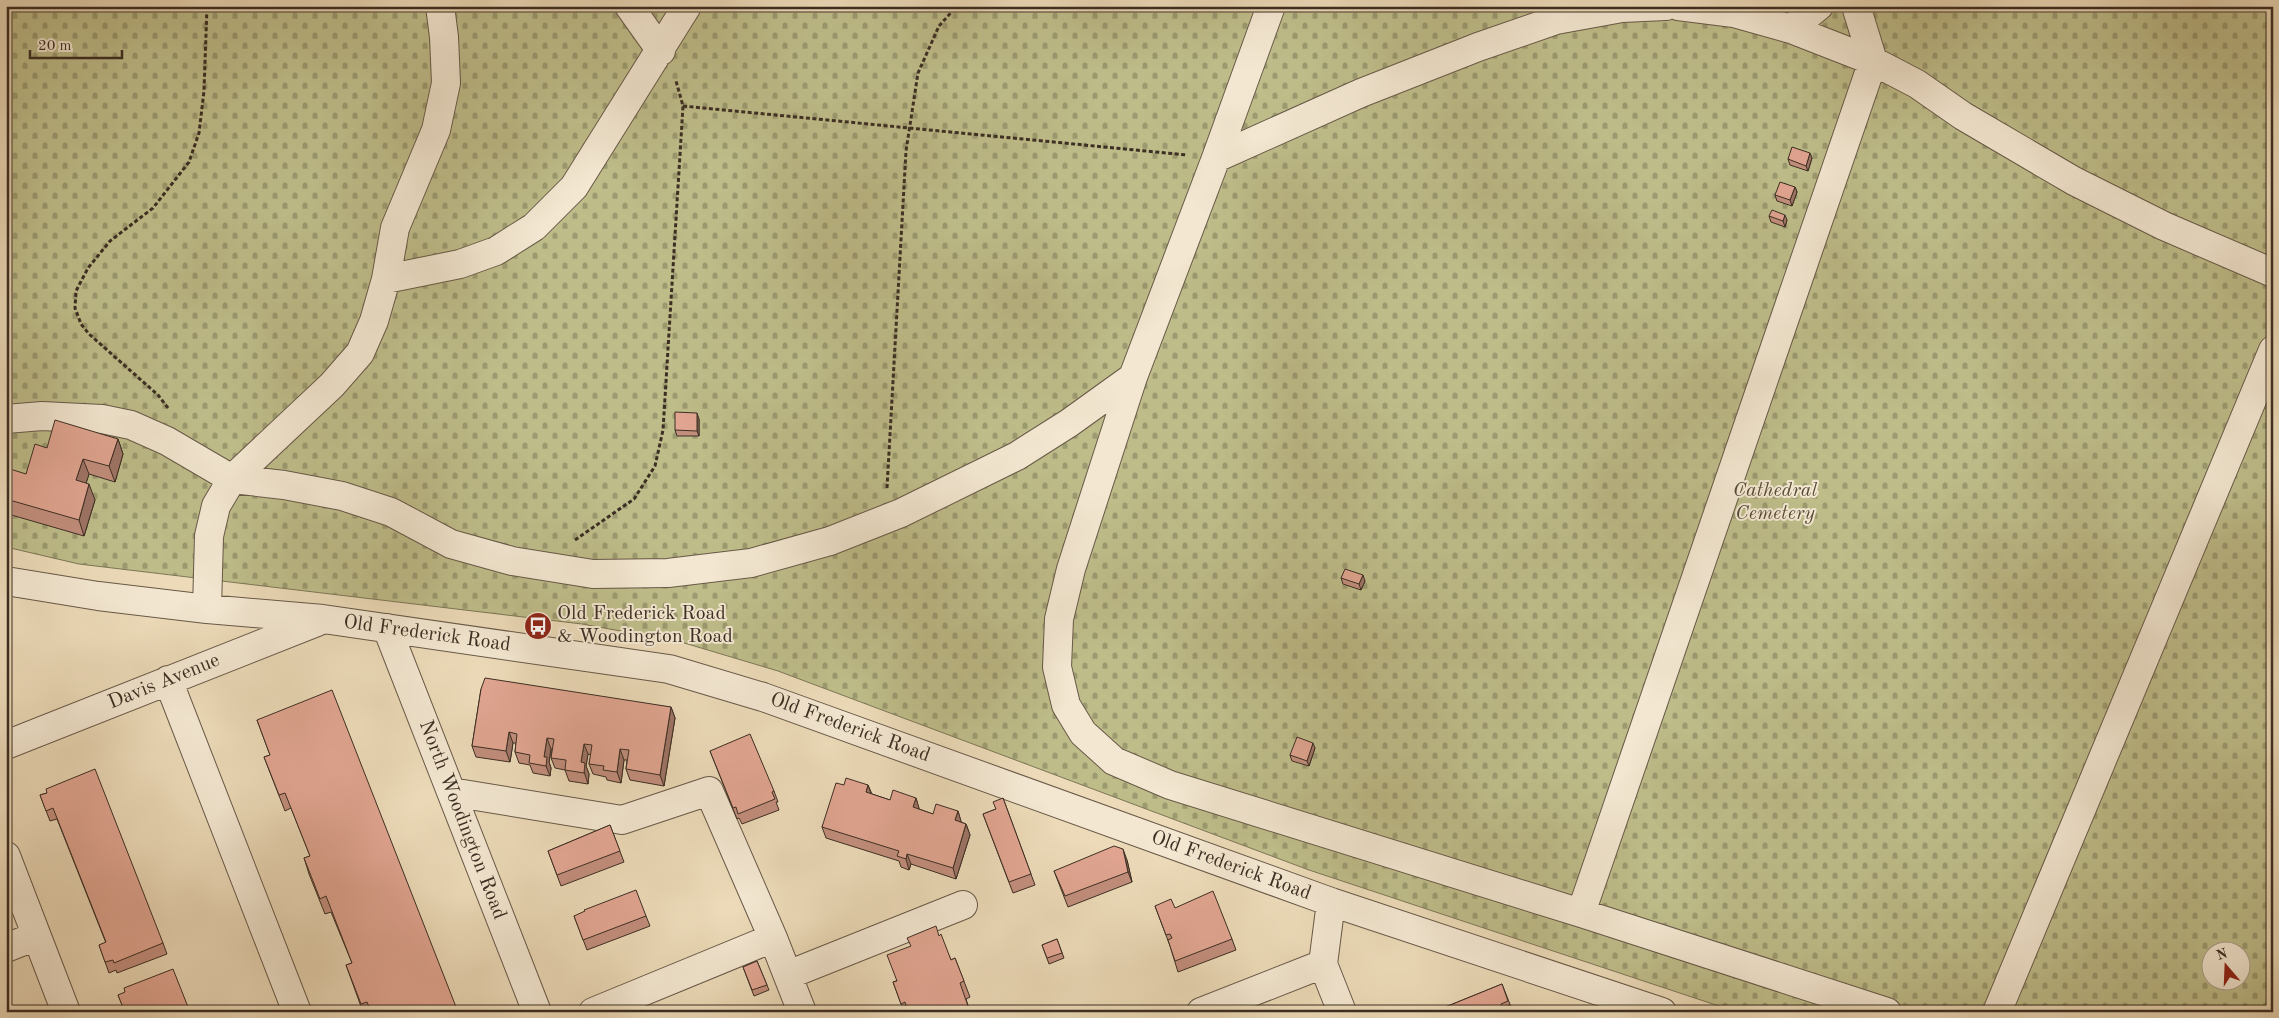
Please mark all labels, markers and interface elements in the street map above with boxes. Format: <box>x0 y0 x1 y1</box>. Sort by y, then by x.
scale bar <box>30 28 122 60</box>
text: 20 m <box>38 39 72 54</box>
park label: Cathedral Cemetery <box>1733 481 1818 524</box>
place label: Old Frederick Road & Woodington Road <box>557 604 733 647</box>
bus stop icon: Old Frederick Road & Woodington Road <box>523 611 553 641</box>
street label: Old Frederick Road <box>342 612 512 656</box>
street label: Davis Avenue <box>105 651 223 713</box>
street label: Old Frederick Road <box>767 690 933 766</box>
street label: North Woodington Road <box>415 718 509 922</box>
street label: Old Frederick Road <box>1148 828 1314 904</box>
north arrow <box>2202 940 2252 990</box>
text: N <box>2215 946 2230 963</box>

